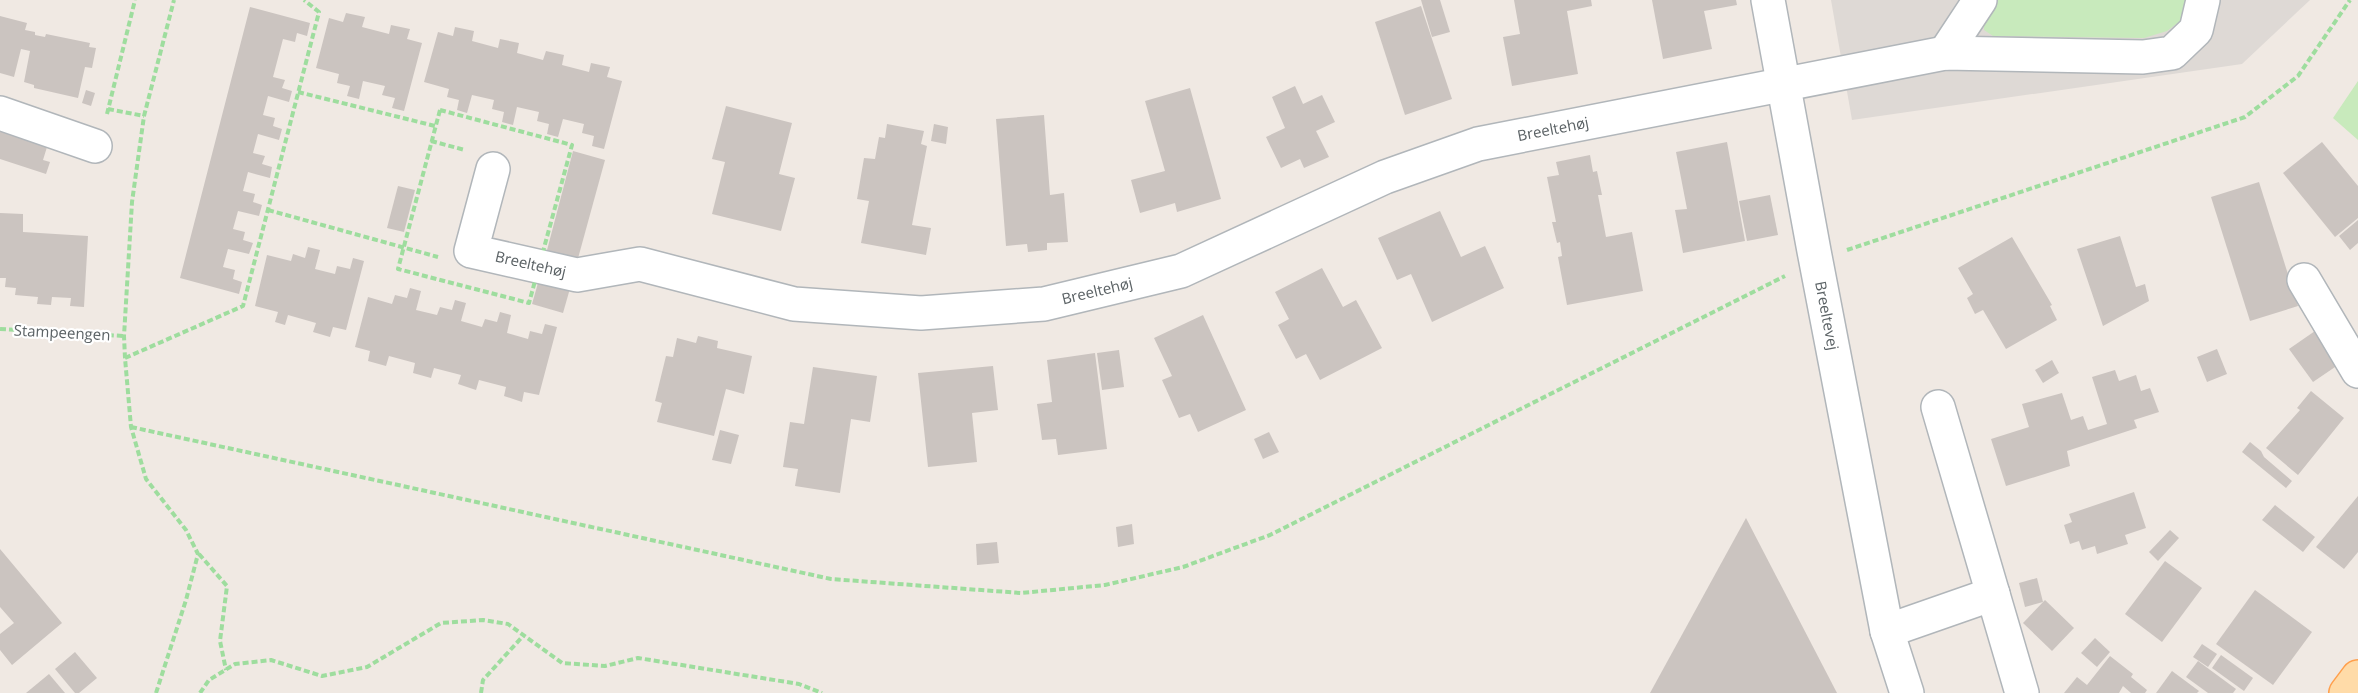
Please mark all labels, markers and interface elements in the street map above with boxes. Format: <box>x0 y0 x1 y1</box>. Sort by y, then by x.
street label: Breeltehøj <box>1515 112 1590 145</box>
street label: Breeltehøj <box>493 246 568 281</box>
street label: Breeltehøj <box>1059 272 1134 308</box>
street label: Breeltevej <box>1811 279 1844 352</box>
street label: Stampeengen <box>13 319 111 345</box>

